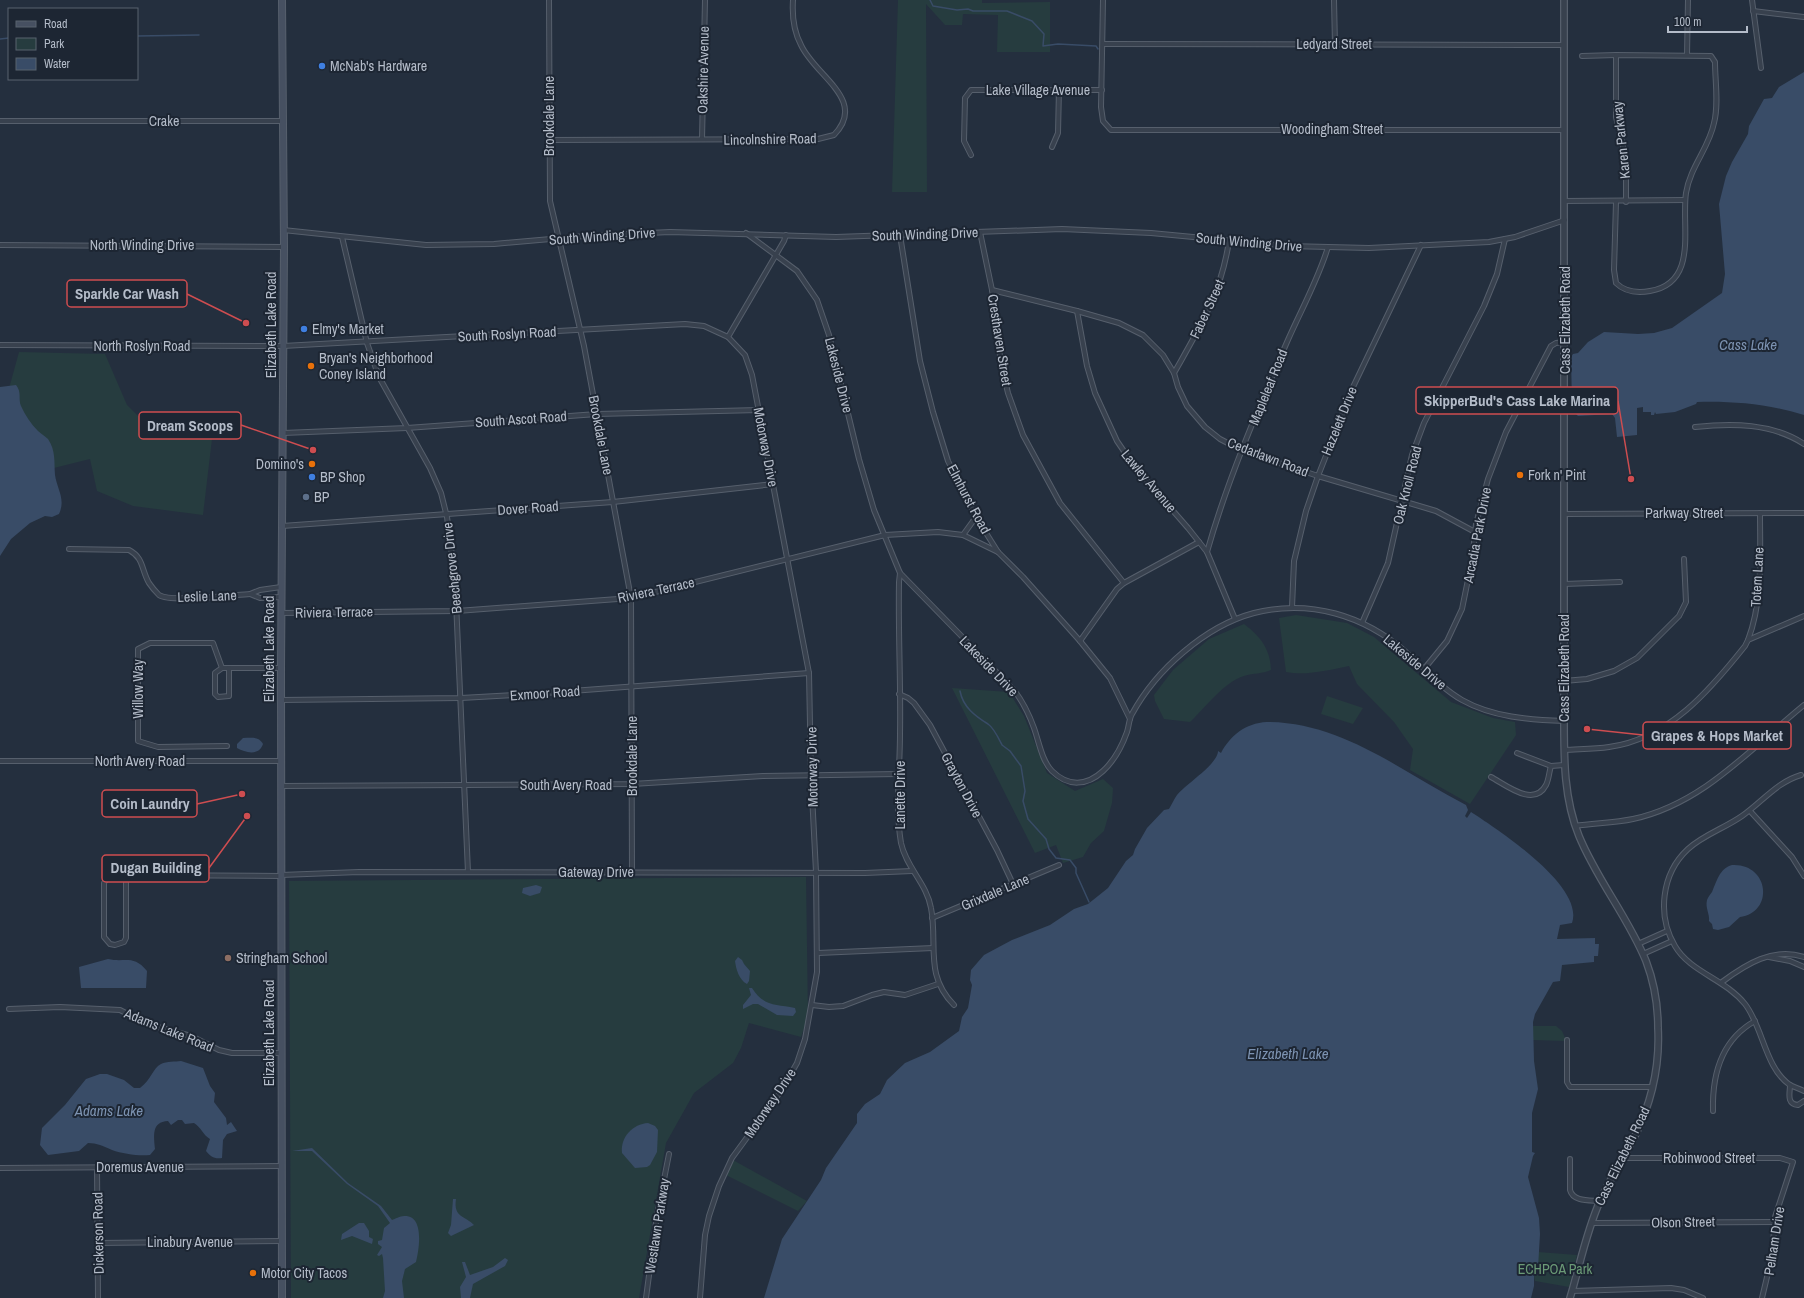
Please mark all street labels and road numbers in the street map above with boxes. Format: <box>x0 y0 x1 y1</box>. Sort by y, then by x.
street label: Oakshire Avenue <box>693 26 713 114</box>
street label: Ledyard Street <box>1296 35 1372 53</box>
street label: Brookdale Lane <box>540 76 558 156</box>
street label: Lake Village Avenue <box>986 81 1090 99</box>
street label: Karen Parkway <box>1608 100 1634 180</box>
street label: Crake <box>149 112 179 130</box>
street label: Woodingham Street <box>1281 120 1383 138</box>
street label: Lincolnshire Road <box>723 129 817 149</box>
street label: South Winding Drive <box>548 223 656 249</box>
street label: South Winding Drive <box>871 223 979 245</box>
street label: South Winding Drive <box>1195 228 1303 256</box>
street label: North Winding Drive <box>90 236 194 254</box>
street label: Cass Elizabeth Road <box>1556 266 1574 374</box>
street label: Elizabeth Lake Road <box>262 272 280 378</box>
street label: Faber Street <box>1185 277 1229 341</box>
street label: Cresthaven Street <box>984 293 1016 387</box>
street label: South Roslyn Road <box>457 322 557 346</box>
street label: Lakeside Drive <box>821 335 857 415</box>
street label: North Roslyn Road <box>94 337 190 355</box>
street label: Mapleleaf Road <box>1245 346 1291 428</box>
street label: Hazelett Drive <box>1317 384 1361 458</box>
street label: Brookdale Lane <box>584 394 618 476</box>
street label: Motorway Drive <box>749 406 783 488</box>
street label: South Ascot Road <box>475 407 567 431</box>
street label: Cedarlawn Road <box>1225 433 1311 481</box>
street label: Oak Knoll Road <box>1389 444 1425 526</box>
street label: Lawley Avenue <box>1117 446 1181 516</box>
street label: Elmhurst Road <box>943 461 995 537</box>
street label: Arcadia Park Drive <box>1459 486 1495 585</box>
street label: Dover Road <box>497 497 559 519</box>
street label: Parkway Street <box>1645 504 1723 522</box>
street label: Beechgrove Drive <box>438 521 466 615</box>
street label: Totem Lane <box>1746 547 1768 607</box>
street label: Riviera Terrace <box>616 573 696 607</box>
street label: Leslie Lane <box>177 586 237 606</box>
street label: Elizabeth Lake Road <box>260 596 278 702</box>
street label: Riviera Terrace <box>295 602 373 622</box>
street label: Cass Elizabeth Road <box>1555 614 1573 722</box>
street label: Lakeside Drive <box>1380 630 1450 694</box>
street label: Lakeside Drive <box>956 632 1022 700</box>
street label: Willow Way <box>129 659 147 719</box>
street label: Exmoor Road <box>509 682 581 704</box>
street label: Brookdale Lane <box>623 716 641 796</box>
street label: Motorway Drive <box>802 727 822 807</box>
street label: Grayton Drive <box>937 749 987 821</box>
street label: North Avery Road <box>95 752 185 770</box>
street label: Lanette Drive <box>891 761 909 829</box>
street label: South Avery Road <box>520 776 612 794</box>
street label: Gateway Drive <box>558 863 634 881</box>
street label: Grixdale Lane <box>958 870 1032 914</box>
street label: Elizabeth Lake Road <box>260 980 278 1086</box>
street label: Adams Lake Road <box>121 1004 216 1056</box>
street label: Motorway Drive <box>740 1065 800 1141</box>
street label: Cass Elizabeth Road <box>1590 1104 1654 1208</box>
street label: Robinwood Street <box>1663 1149 1755 1167</box>
street label: Doremus Avenue <box>96 1158 184 1176</box>
street label: Westlawn Parkway <box>641 1177 673 1275</box>
street label: Dickerson Road <box>88 1192 108 1274</box>
street label: Pelham Drive <box>1760 1205 1788 1277</box>
street label: Olson Street <box>1651 1212 1715 1232</box>
street label: Linabury Avenue <box>147 1233 233 1251</box>

